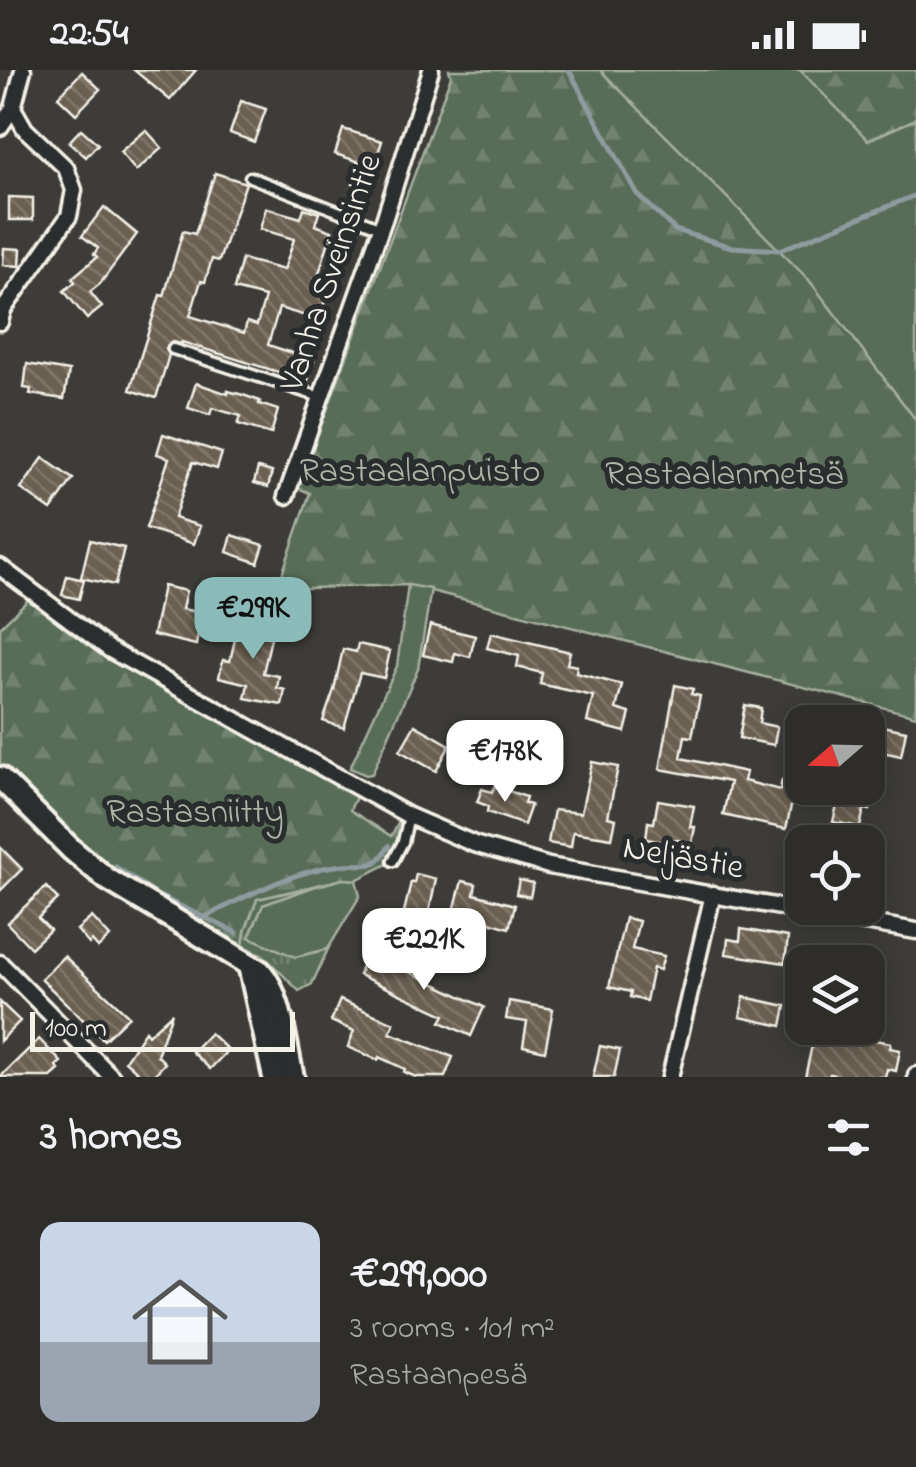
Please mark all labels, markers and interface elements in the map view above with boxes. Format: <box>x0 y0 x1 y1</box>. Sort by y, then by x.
text: 22:54 <box>50 7 128 63</box>
street label: Vanha Sveinsintie <box>267 147 397 400</box>
park label: Rastaalanpuisto <box>300 447 540 498</box>
park label: Rastaalanmetsä <box>605 450 843 501</box>
pin: €299K <box>183 577 323 662</box>
text: €299K <box>217 586 290 633</box>
north arrow <box>785 705 885 805</box>
map controls <box>785 705 885 1045</box>
pin: €178K <box>435 720 575 805</box>
text: €178K <box>468 729 542 776</box>
park label: Rastasniitty <box>106 788 284 839</box>
street label: Neljästie <box>619 823 748 895</box>
button: locate <box>785 825 885 925</box>
pin: €221K <box>354 908 494 993</box>
text: €221K <box>384 917 464 964</box>
button: layers <box>785 945 885 1045</box>
scale bar <box>30 1007 295 1051</box>
text: 100 m <box>45 1009 107 1050</box>
text: 3 homes <box>40 1107 182 1168</box>
icon: filters <box>821 1110 876 1165</box>
text: €299,000 <box>350 1245 487 1306</box>
icon: home <box>120 1262 240 1382</box>
text: 3 rooms · 101 m² <box>350 1306 555 1353</box>
text: Rastaanpesä <box>350 1353 527 1400</box>

